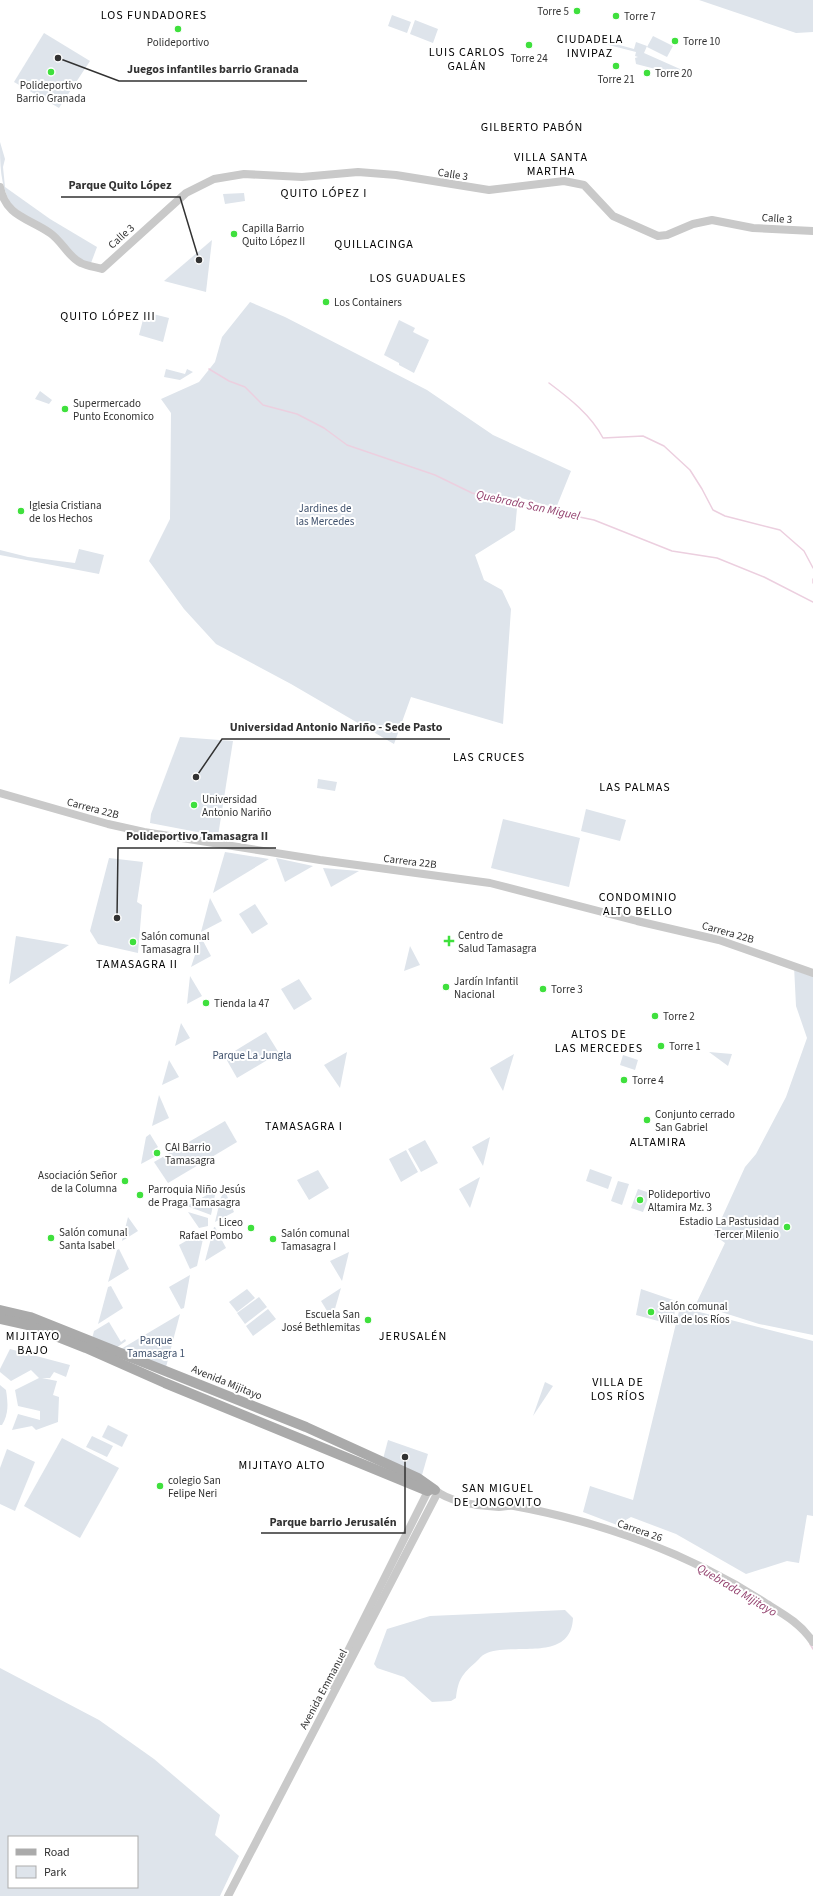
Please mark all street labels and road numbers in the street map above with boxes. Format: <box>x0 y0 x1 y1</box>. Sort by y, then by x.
street label: Calle 3 <box>437 165 469 184</box>
street label: Calle 3 <box>761 210 793 227</box>
street label: Calle 3 <box>105 221 138 252</box>
street label: Carrera 22B <box>65 794 121 823</box>
street label: Carrera 22B <box>382 851 438 872</box>
street label: Carrera 22B <box>700 918 756 947</box>
street label: Avenida Mijitayo <box>189 1361 265 1404</box>
street label: Carrera 26 <box>615 1516 665 1545</box>
street label: Avenida Emmanuel <box>296 1646 351 1732</box>

